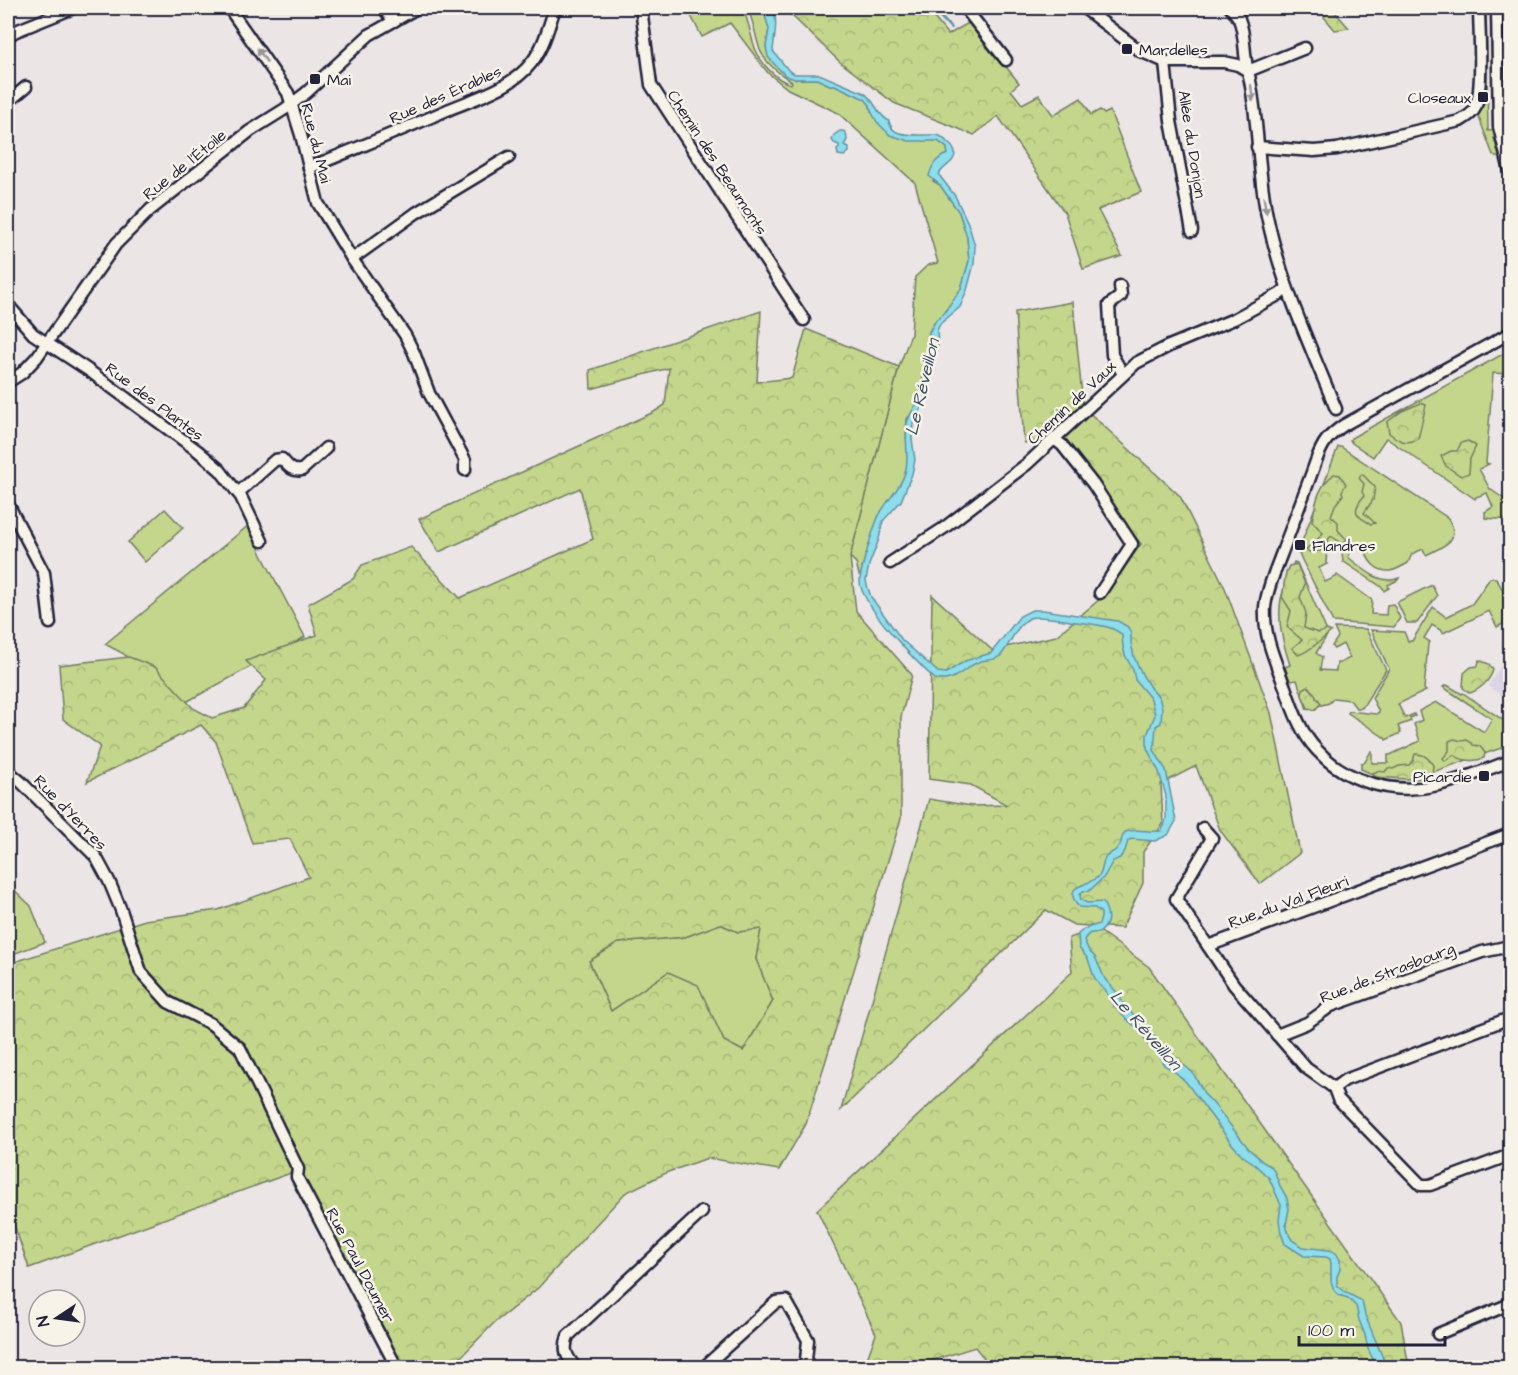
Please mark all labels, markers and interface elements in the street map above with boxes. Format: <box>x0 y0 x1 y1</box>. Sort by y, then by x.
place label: Mardelles <box>1139 39 1208 61</box>
marker: Mardelles <box>1120 42 1134 56</box>
one-way arrow <box>257 47 268 63</box>
street label: Rue des Érables <box>386 60 505 129</box>
place label: Mai <box>327 69 351 91</box>
marker: Mai <box>308 72 322 86</box>
one-way arrow <box>1247 84 1257 103</box>
street label: Chemin des Beaumonts <box>662 86 772 239</box>
place label: Closeaux <box>1408 87 1471 109</box>
street label: Allée du Donjon <box>1173 89 1211 200</box>
marker: Closeaux <box>1476 90 1490 104</box>
street label: Rue du Mai <box>296 101 337 186</box>
street label: Rue de l'Étoile <box>138 124 231 205</box>
one-way arrow <box>1261 196 1270 215</box>
water label: Le Réveillon <box>899 334 946 438</box>
street label: Chemin de Vaux <box>1022 355 1121 450</box>
street label: Rue des Plantes <box>101 358 208 446</box>
place label: Flandres <box>1312 535 1375 557</box>
marker: Flandres <box>1293 538 1307 552</box>
place label: Picardie <box>1413 766 1472 788</box>
marker: Picardie <box>1477 769 1491 783</box>
street label: Rue d'Yerres <box>29 770 112 855</box>
street label: Rue du Val Fleuri <box>1225 870 1352 934</box>
street label: Rue de Strasbourg <box>1317 937 1458 1010</box>
water label: Le Réveillon <box>1104 985 1189 1077</box>
street label: Rue Paul Doumer <box>320 1204 400 1327</box>
north arrow <box>27 1288 87 1348</box>
scale bar <box>1299 1309 1444 1347</box>
text: N <box>32 1314 55 1329</box>
text: 100 m <box>1308 1318 1354 1343</box>

